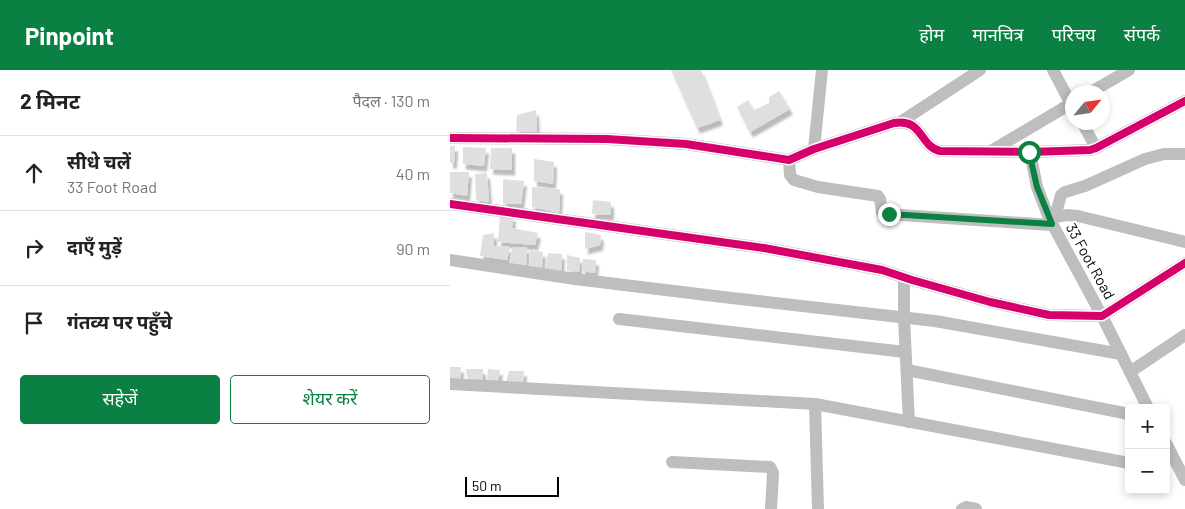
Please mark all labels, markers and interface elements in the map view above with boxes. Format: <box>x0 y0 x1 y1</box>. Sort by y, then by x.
text: Pinpoint <box>25 21 114 50</box>
text: होम <box>919 23 944 45</box>
text: मानचित्र <box>972 23 1024 45</box>
text: परिचय <box>1052 23 1096 45</box>
text: संपर्क <box>1124 23 1160 45</box>
north arrow <box>1065 85 1110 130</box>
text: 2 मिनट <box>20 88 80 113</box>
text: पैदल · 130 m <box>352 91 430 110</box>
route start <box>1018 141 1041 164</box>
text: सीधे चलें <box>67 150 131 173</box>
icon: ahead <box>20 159 48 187</box>
text: 40 m <box>396 164 430 183</box>
text: 33 Foot Road <box>67 177 157 196</box>
route end <box>878 203 901 226</box>
street label: 33 Foot Road <box>1063 220 1119 302</box>
icon: right <box>20 234 48 262</box>
text: दाएँ मुड़ें <box>67 235 122 258</box>
text: 90 m <box>396 239 430 258</box>
icon: arrive <box>20 309 48 337</box>
text: गंतव्य पर पहुँचे <box>67 310 172 333</box>
button: सहेजें <box>20 375 220 424</box>
button: शेयर करें <box>230 375 430 424</box>
map controls <box>1125 404 1170 494</box>
button: + <box>1125 404 1170 449</box>
button: − <box>1125 449 1170 494</box>
scale bar <box>465 474 559 497</box>
text: 50 m <box>472 477 501 494</box>

